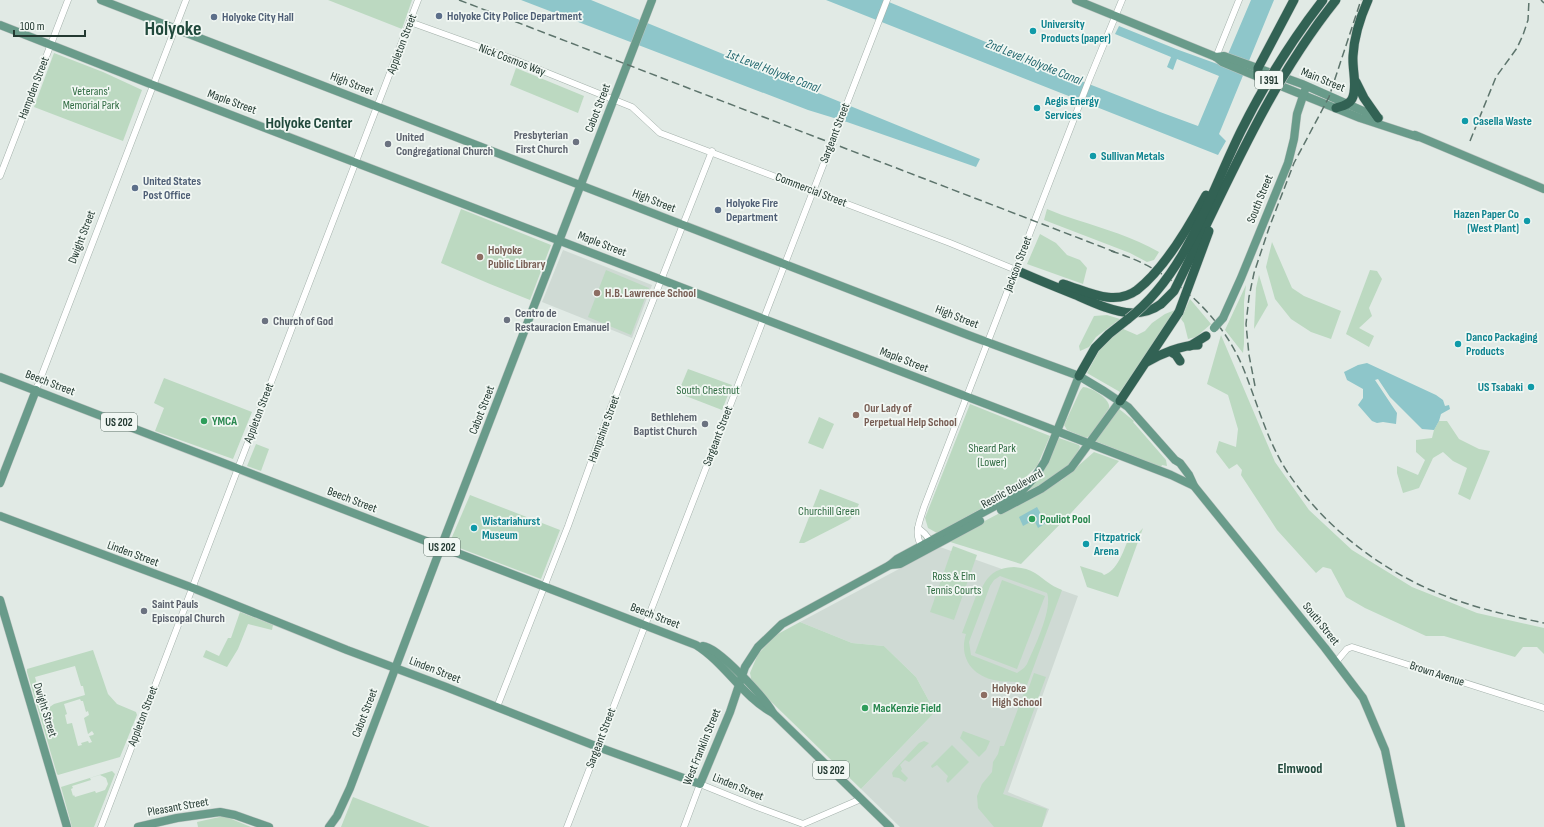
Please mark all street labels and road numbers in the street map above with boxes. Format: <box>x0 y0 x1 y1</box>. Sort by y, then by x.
street label: Appleton Street <box>383 11 420 77</box>
street label: Nick Cosmos Way <box>477 40 548 80</box>
street label: Hampden Street <box>15 54 53 121</box>
street label: Main Street <box>1299 64 1348 96</box>
street label: High Street <box>328 69 376 99</box>
road number: I 391 <box>1255 71 1283 89</box>
street label: Cabot Street <box>582 81 614 135</box>
street label: Maple Street <box>205 86 259 118</box>
street label: Sargeant Street <box>817 101 853 165</box>
street label: Commercial Street <box>773 170 849 211</box>
street label: South Street <box>1243 172 1277 226</box>
street label: High Street <box>630 186 678 216</box>
street label: Dwight Street <box>65 208 99 266</box>
street label: Maple Street <box>575 228 629 260</box>
street label: Jackson Street <box>1000 234 1036 295</box>
street label: High Street <box>933 302 981 332</box>
street label: Maple Street <box>877 344 931 376</box>
street label: Beech Street <box>23 367 77 399</box>
street label: Appleton Street <box>240 380 277 446</box>
street label: Cabot Street <box>466 383 498 437</box>
street label: Hampshire Street <box>585 393 623 465</box>
street label: Sargeant Street <box>700 404 736 468</box>
road number: US 202 <box>101 413 137 431</box>
street label: Resnic Boulevard <box>979 466 1045 512</box>
street label: Beech Street <box>325 484 379 516</box>
street label: Linden Street <box>105 538 161 570</box>
road number: US 202 <box>424 538 460 556</box>
street label: South Street <box>1299 599 1343 649</box>
street label: Beech Street <box>628 600 682 632</box>
street label: Linden Street <box>407 653 463 687</box>
street label: Brown Avenue <box>1408 658 1466 690</box>
street label: Dwight Street <box>30 681 60 739</box>
street label: Appleton Street <box>124 683 161 749</box>
street label: Cabot Street <box>349 686 381 740</box>
street label: Sargeant Street <box>583 706 619 770</box>
street label: West Franklin Street <box>680 706 724 788</box>
road number: US 202 <box>813 761 849 779</box>
street label: Linden Street <box>710 770 766 804</box>
street label: Pleasant Street <box>146 794 210 820</box>

